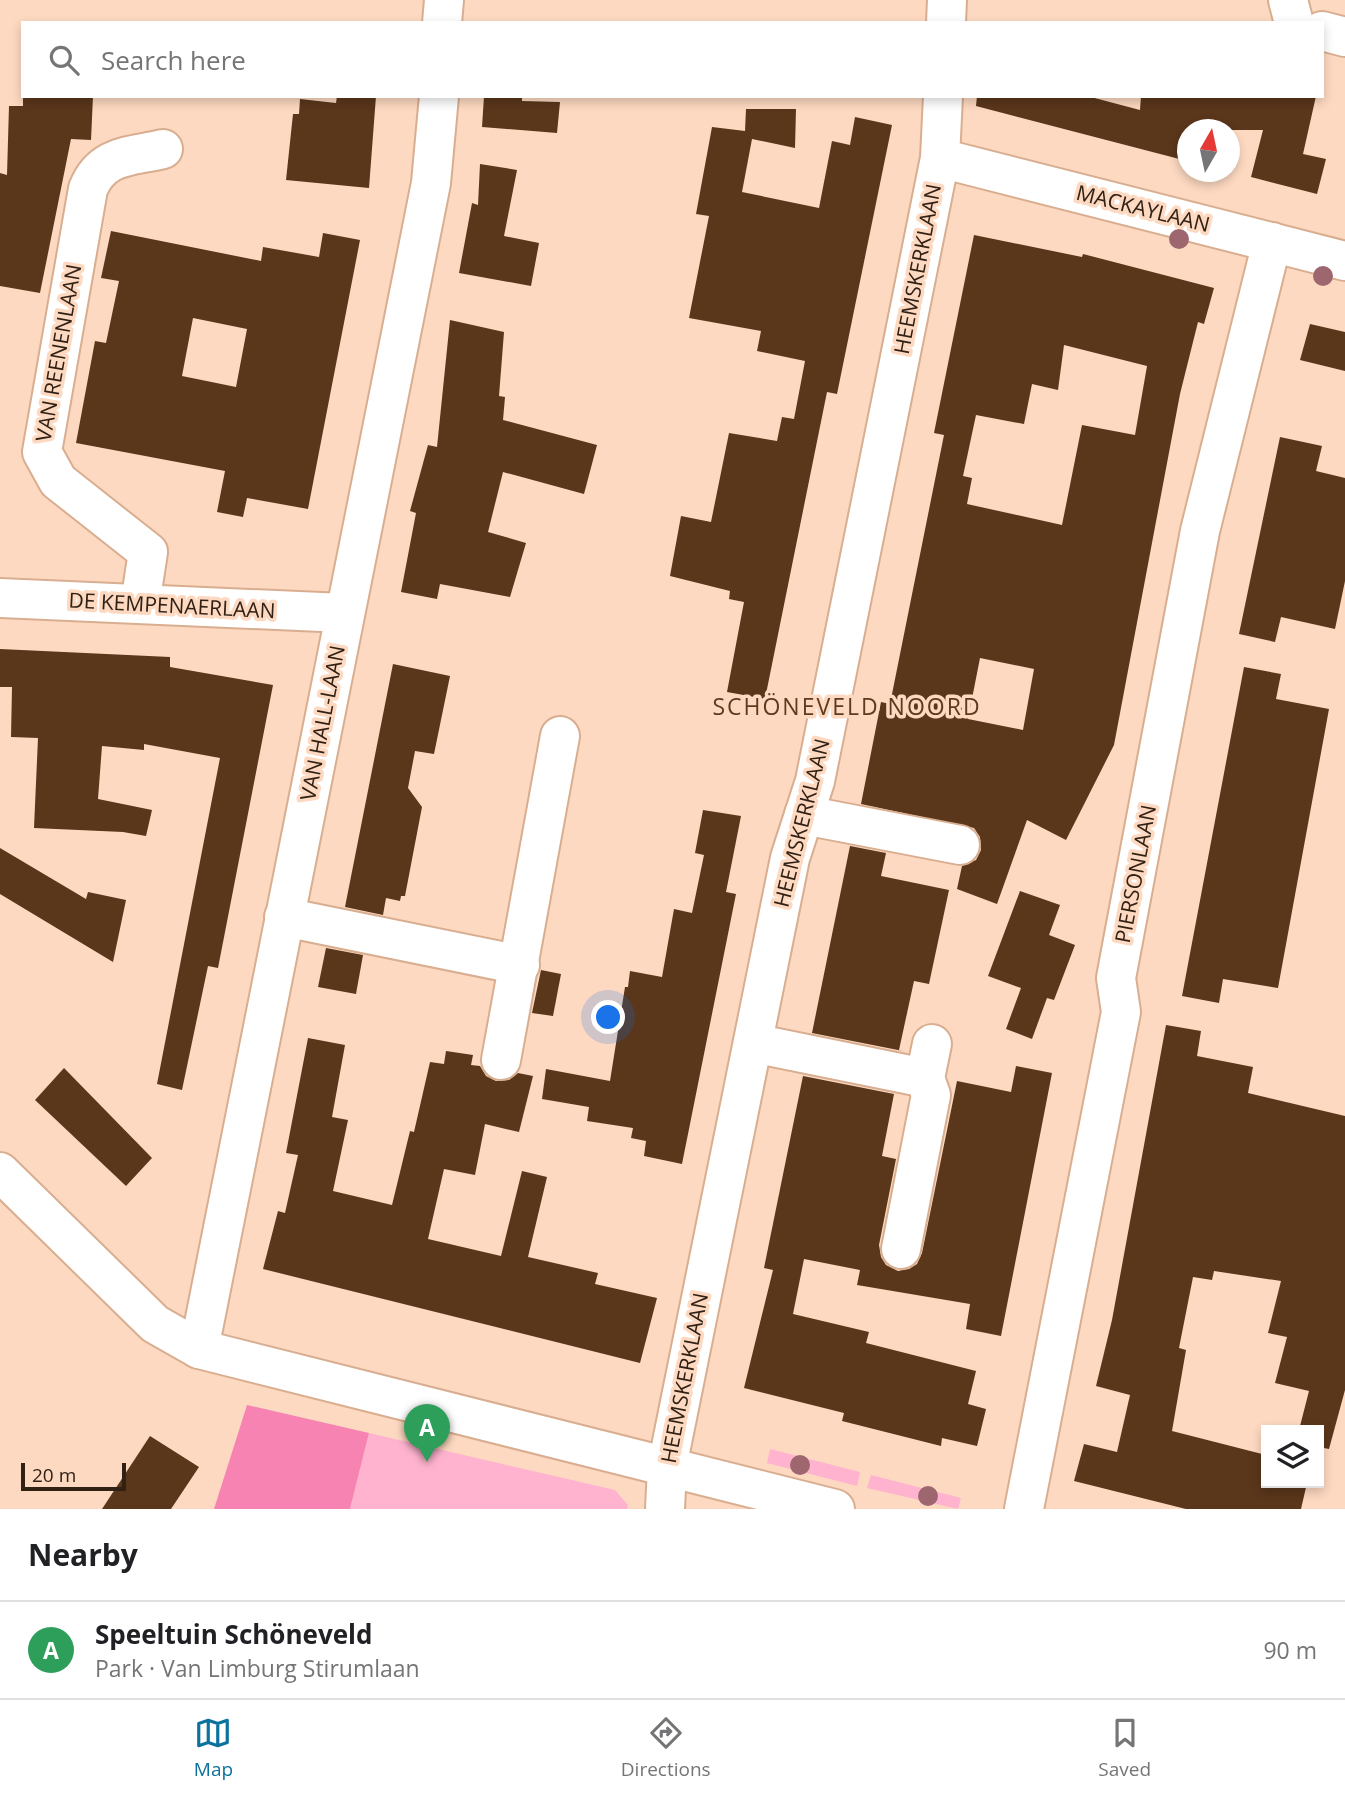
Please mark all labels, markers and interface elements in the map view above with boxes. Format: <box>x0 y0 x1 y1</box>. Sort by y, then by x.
search box <box>21 21 1324 98</box>
icon: search <box>45 41 83 79</box>
text: Search here <box>101 42 246 78</box>
north arrow <box>1177 119 1240 182</box>
street label: MACKAYLAAN <box>1074 178 1213 238</box>
street label: HEEMSKERKLAAN <box>887 181 947 356</box>
street label: VAN REENENLAAN <box>29 262 87 444</box>
street label: DE KEMPENAERLAAN <box>68 586 276 624</box>
street label: VAN HALL-LAAN <box>293 643 351 803</box>
district label: SCHÖNEVELD NOORD <box>712 690 982 722</box>
street label: HEEMSKERKLAAN <box>767 735 836 910</box>
street label: PIERSONLAAN <box>1108 802 1162 945</box>
your location <box>591 1000 625 1034</box>
street label: HEEMSKERKLAAN <box>654 1290 714 1465</box>
pin: A <box>404 1404 450 1462</box>
map controls <box>1261 1425 1324 1488</box>
button: layers <box>1261 1425 1324 1488</box>
scale bar <box>21 1460 126 1492</box>
text: 20 m <box>32 1462 76 1488</box>
text: Nearby <box>28 1534 138 1575</box>
text: Speeltuin Schöneveld <box>95 1616 372 1652</box>
text: A <box>43 1634 59 1666</box>
text: 90 m <box>1263 1634 1317 1666</box>
text: Park · Van Limburg Stirumlaan <box>95 1652 420 1684</box>
tab: Map <box>194 1714 233 1782</box>
tab: Directions <box>621 1714 711 1782</box>
tab: Saved <box>1098 1714 1151 1782</box>

